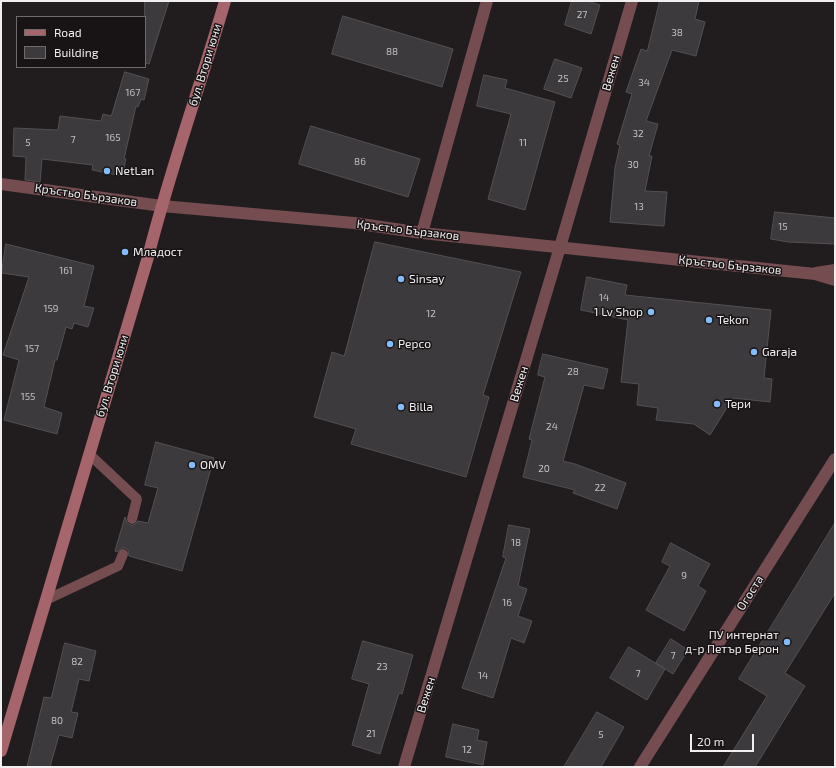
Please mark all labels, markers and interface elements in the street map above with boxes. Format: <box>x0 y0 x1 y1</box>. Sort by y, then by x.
house number: 27 <box>577 9 587 21</box>
legend <box>16 16 146 68</box>
street label: бул. Втори юни <box>186 22 224 108</box>
text: Road <box>54 25 82 39</box>
house number: 38 <box>671 27 683 39</box>
text: Building <box>54 45 98 59</box>
house number: 88 <box>386 46 398 58</box>
street label: Вежен <box>599 53 623 93</box>
house number: 25 <box>558 73 568 85</box>
house number: 34 <box>638 77 650 89</box>
house number: 167 <box>126 87 140 99</box>
house number: 32 <box>632 128 644 140</box>
house number: 165 <box>105 132 121 144</box>
house number: 7 <box>70 134 76 146</box>
house number: 5 <box>25 137 31 149</box>
house number: 11 <box>519 137 527 149</box>
house number: 86 <box>354 156 366 168</box>
house number: 30 <box>627 159 639 171</box>
place label: NetLan <box>115 164 154 178</box>
marker: NetLan <box>102 166 112 176</box>
street label: Кръстьо Бързаков <box>34 181 138 209</box>
house number: 13 <box>634 201 644 213</box>
street label: Кръстьо Бързаков <box>356 217 460 243</box>
house number: 15 <box>778 221 788 233</box>
place label: Младост <box>133 245 183 259</box>
marker: Младост <box>120 247 130 257</box>
street label: Кръстьо Бързаков <box>678 252 782 278</box>
house number: 161 <box>59 265 73 277</box>
place label: Sinsay <box>409 272 445 286</box>
marker: Sinsay <box>396 274 406 284</box>
house number: 14 <box>599 292 609 304</box>
house number: 159 <box>43 303 59 315</box>
place label: 1 Lv Shop <box>594 305 643 319</box>
marker: 1 Lv Shop <box>646 307 656 317</box>
house number: 12 <box>426 308 436 320</box>
place label: Tekon <box>717 313 749 327</box>
marker: Tekon <box>704 315 714 325</box>
street label: бул. Втори юни <box>93 333 131 419</box>
place label: Pepco <box>398 337 431 351</box>
marker: Pepco <box>385 339 395 349</box>
house number: 157 <box>25 343 39 355</box>
place label: Garaja <box>762 345 797 359</box>
marker: Garaja <box>749 347 759 357</box>
street label: Вежен <box>507 364 531 404</box>
house number: 28 <box>567 366 579 378</box>
house number: 155 <box>21 391 35 403</box>
place label: Тери <box>725 397 751 411</box>
marker: Тери <box>712 399 722 409</box>
place label: Billa <box>409 400 433 414</box>
marker: Billa <box>396 402 406 412</box>
house number: 24 <box>546 421 558 433</box>
place label: OMV <box>200 458 226 472</box>
marker: OMV <box>187 460 197 470</box>
house number: 20 <box>538 463 550 475</box>
house number: 22 <box>594 482 606 494</box>
house number: 18 <box>511 537 521 549</box>
house number: 9 <box>681 570 687 582</box>
street label: Огоста <box>734 573 766 613</box>
house number: 16 <box>502 597 512 609</box>
place label: ПУ интернат д-р Петър Берон <box>685 628 779 656</box>
marker: ПУ интернат д-р Петър Берон <box>782 637 792 647</box>
house number: 7 <box>670 650 676 662</box>
house number: 82 <box>71 656 83 668</box>
house number: 23 <box>376 661 388 673</box>
house number: 7 <box>635 668 641 680</box>
house number: 14 <box>478 670 488 682</box>
street label: Вежен <box>414 675 438 715</box>
house number: 80 <box>51 715 63 727</box>
scale bar <box>692 726 756 752</box>
house number: 21 <box>366 728 376 740</box>
house number: 5 <box>598 729 604 741</box>
text: 20 m <box>697 734 724 748</box>
house number: 12 <box>462 744 472 756</box>

